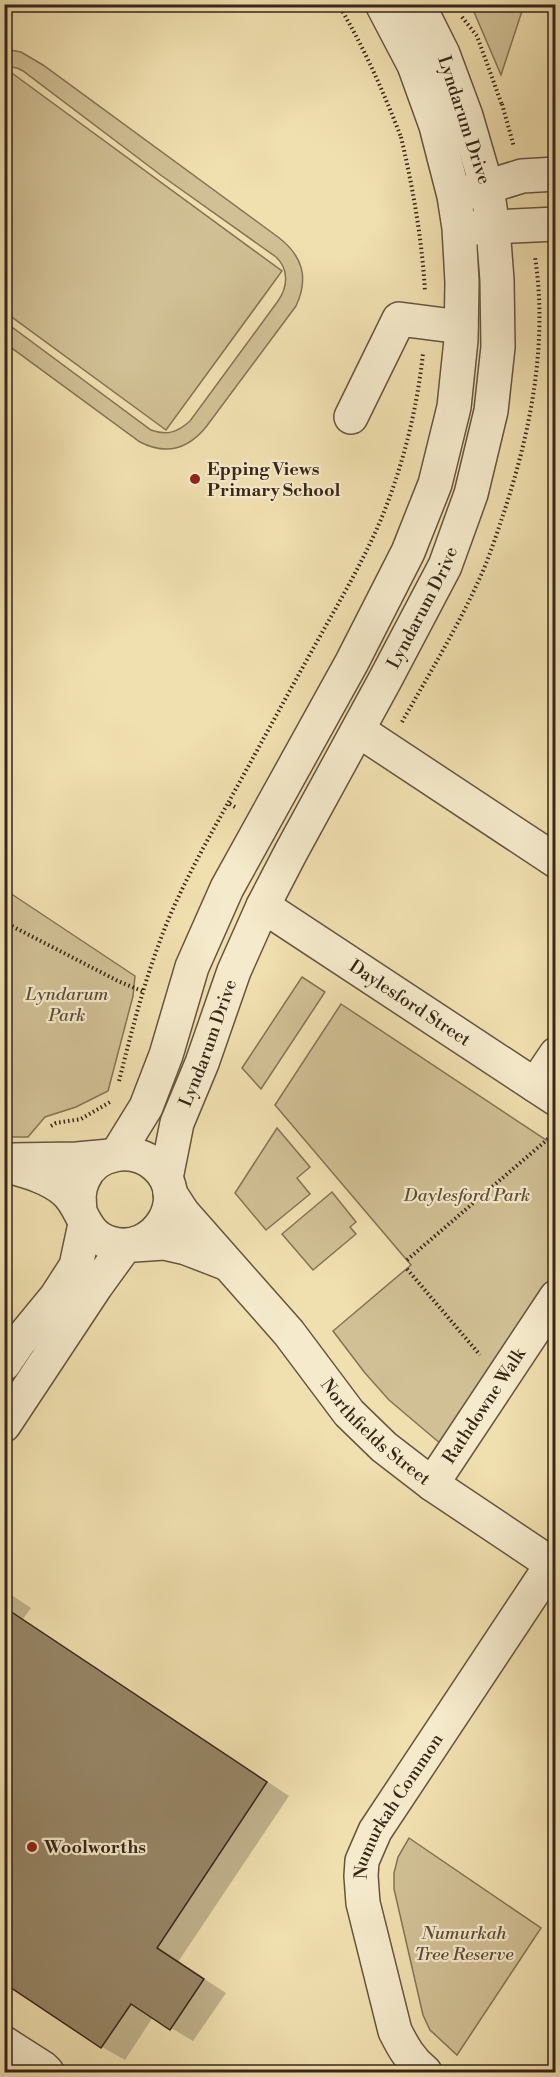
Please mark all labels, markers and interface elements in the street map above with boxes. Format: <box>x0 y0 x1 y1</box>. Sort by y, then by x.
street label: Lyndarum Drive <box>432 53 496 187</box>
place label: Epping Views Primary School <box>207 458 341 502</box>
marker: Epping Views Primary School <box>188 472 202 486</box>
street label: Lyndarum Drive <box>382 543 463 673</box>
street label: Daylesford Street <box>345 954 476 1051</box>
street label: Lyndarum Drive <box>174 976 242 1110</box>
park label: Lyndarum Park <box>25 983 109 1027</box>
park label: Daylesford Park <box>403 1184 530 1207</box>
street label: Rathdowne Walk <box>437 1342 532 1468</box>
street label: Northfields Street <box>315 1374 436 1491</box>
street label: Numurkah Common <box>349 1729 448 1880</box>
place label: Woolworths <box>43 1836 146 1859</box>
marker: Woolworths <box>25 1840 39 1854</box>
park label: Numurkah Tree Reserve <box>414 1922 514 1966</box>

